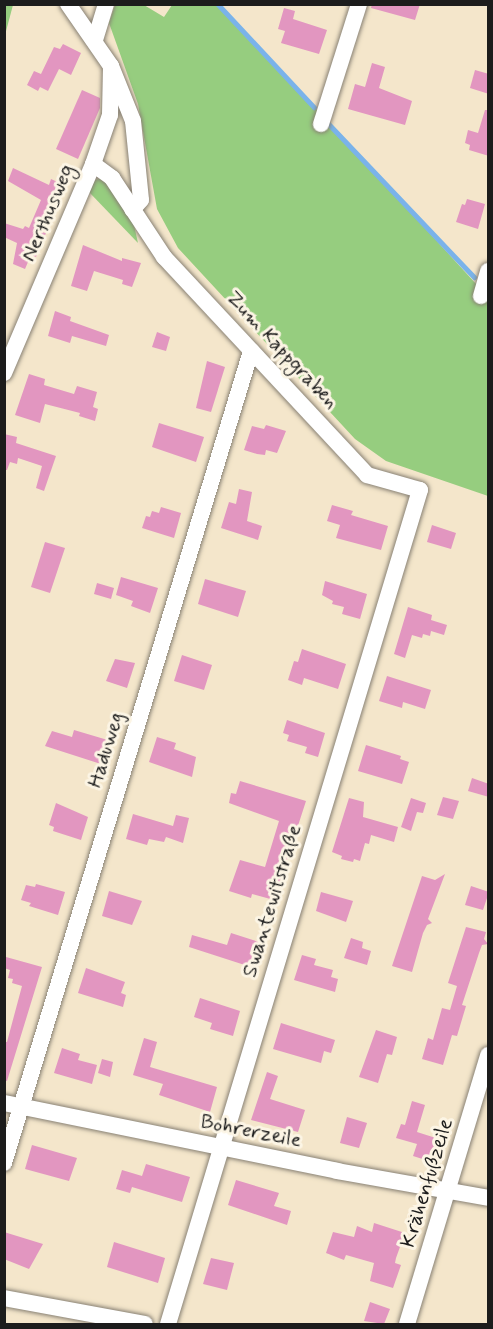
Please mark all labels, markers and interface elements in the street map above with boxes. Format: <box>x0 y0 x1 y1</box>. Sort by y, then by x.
street label: Nerthusweg <box>16 161 80 265</box>
street label: Zum Kappgraben <box>220 285 344 415</box>
street label: Haduweg <box>83 709 129 791</box>
street label: Swantewitstraße <box>237 822 307 980</box>
street label: Bohrerzeile <box>198 1109 304 1153</box>
street label: Krähenfußzeile <box>395 1115 459 1251</box>

